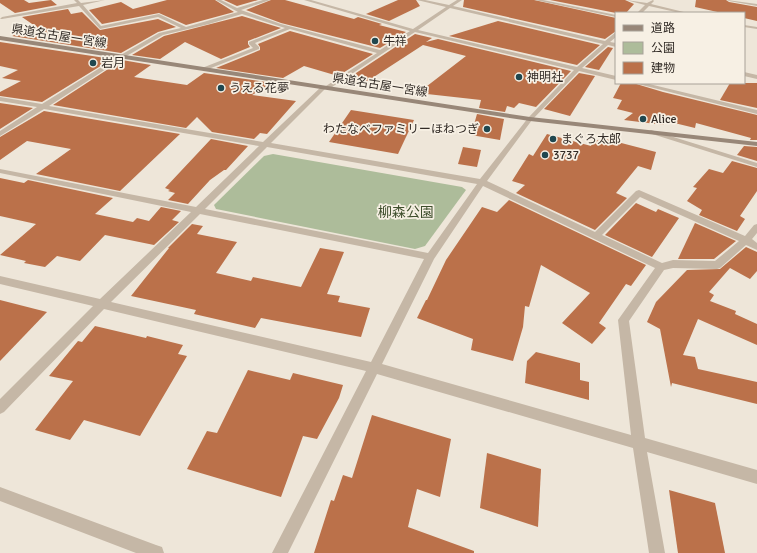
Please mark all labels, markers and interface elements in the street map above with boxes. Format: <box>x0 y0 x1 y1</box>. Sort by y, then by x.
legend <box>615 12 745 84</box>
text: 道路 <box>651 21 675 36</box>
street label: 県道名古屋一宮線 <box>10 22 108 51</box>
place label: 牛祥 <box>383 34 407 49</box>
marker: 牛祥 <box>370 36 380 46</box>
text: 公園 <box>651 41 675 56</box>
place label: 岩月 <box>101 56 125 71</box>
marker: 岩月 <box>88 58 98 68</box>
text: 建物 <box>651 61 675 76</box>
place label: 神明社 <box>527 70 563 85</box>
street label: 県道名古屋一宮線 <box>331 71 429 100</box>
marker: 神明社 <box>514 72 524 82</box>
place label: うえる花夢 <box>229 81 289 96</box>
marker: うえる花夢 <box>216 83 226 93</box>
place label: Alice <box>651 112 677 127</box>
marker: Alice <box>638 114 648 124</box>
place label: わたなべファミリーほねつぎ <box>323 122 479 137</box>
marker: わたなべファミリーほねつぎ <box>482 124 492 134</box>
place label: まぐろ太郎 <box>561 132 621 147</box>
marker: まぐろ太郎 <box>548 134 558 144</box>
place label: 3737 <box>553 148 579 163</box>
marker: 3737 <box>540 150 550 160</box>
park label: 柳森公園 <box>378 204 434 221</box>

